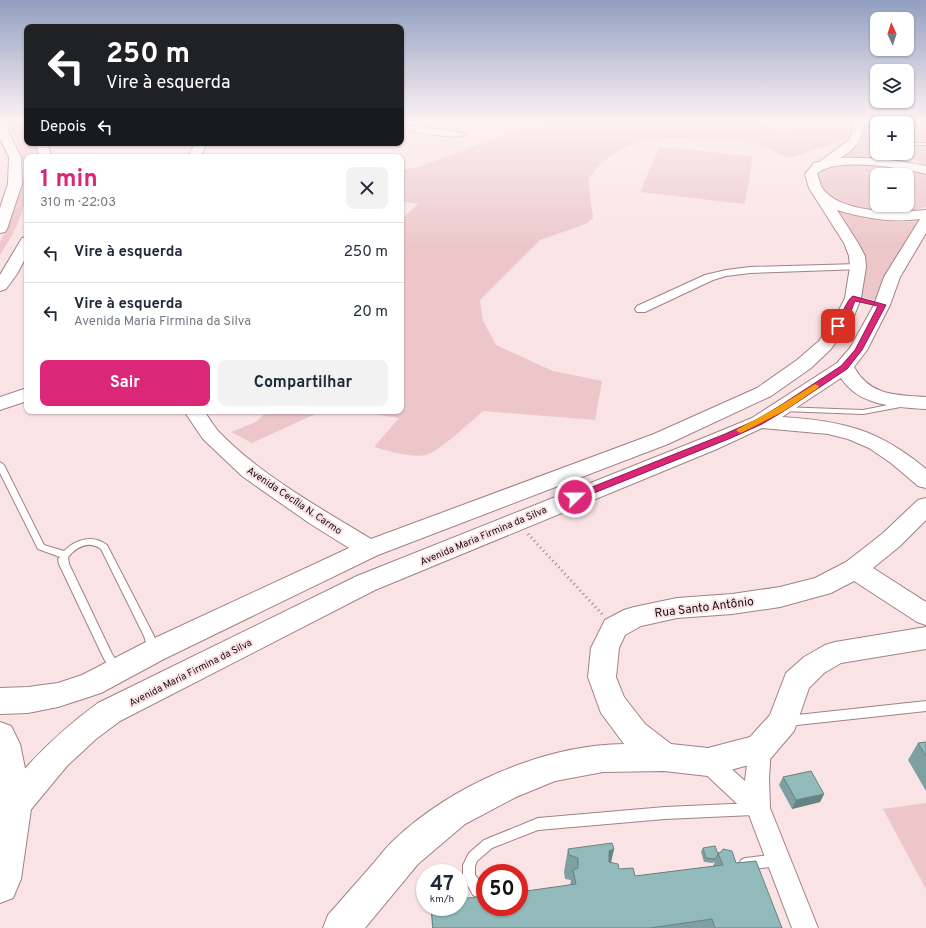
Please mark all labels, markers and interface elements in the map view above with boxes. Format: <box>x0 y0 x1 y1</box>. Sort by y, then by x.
north arrow <box>870 12 914 56</box>
map controls <box>870 12 914 212</box>
text: 250 m <box>106 37 190 73</box>
icon: left <box>40 40 92 92</box>
button: layers <box>870 64 914 108</box>
text: Vire à esquerda <box>106 72 230 95</box>
icon: left <box>94 116 116 138</box>
button: + <box>870 116 914 160</box>
text: Depois <box>40 118 86 137</box>
text: 1 min <box>40 165 98 195</box>
button: close <box>346 167 388 209</box>
button: − <box>870 168 914 212</box>
text: 310 m · 22:03 <box>40 195 116 211</box>
icon: left <box>40 242 62 264</box>
text: Vire à esquerda <box>74 243 183 262</box>
text: 250 m <box>344 243 388 262</box>
text: Vire à esquerda <box>74 295 183 314</box>
icon: left <box>40 302 62 324</box>
text: 20 m <box>353 303 388 322</box>
pin <box>821 309 855 343</box>
text: Avenida Maria Firmina da Silva <box>74 314 251 330</box>
icon: arrive <box>827 315 849 337</box>
button: Sair <box>40 360 210 406</box>
button: Compartilhar <box>218 360 388 406</box>
street label: Avenida Cecília N. Carmo <box>244 464 345 538</box>
position arrow <box>554 476 596 518</box>
street label: Avenida Maria Firmina da Silva <box>418 504 549 569</box>
street label: Rua Santo Antônio <box>654 594 755 622</box>
street label: Avenida Maria Firmina da Silva <box>127 637 254 710</box>
speed limit sign: 50 <box>476 864 528 916</box>
text: 47 <box>430 872 454 898</box>
text: km/h <box>430 893 454 906</box>

